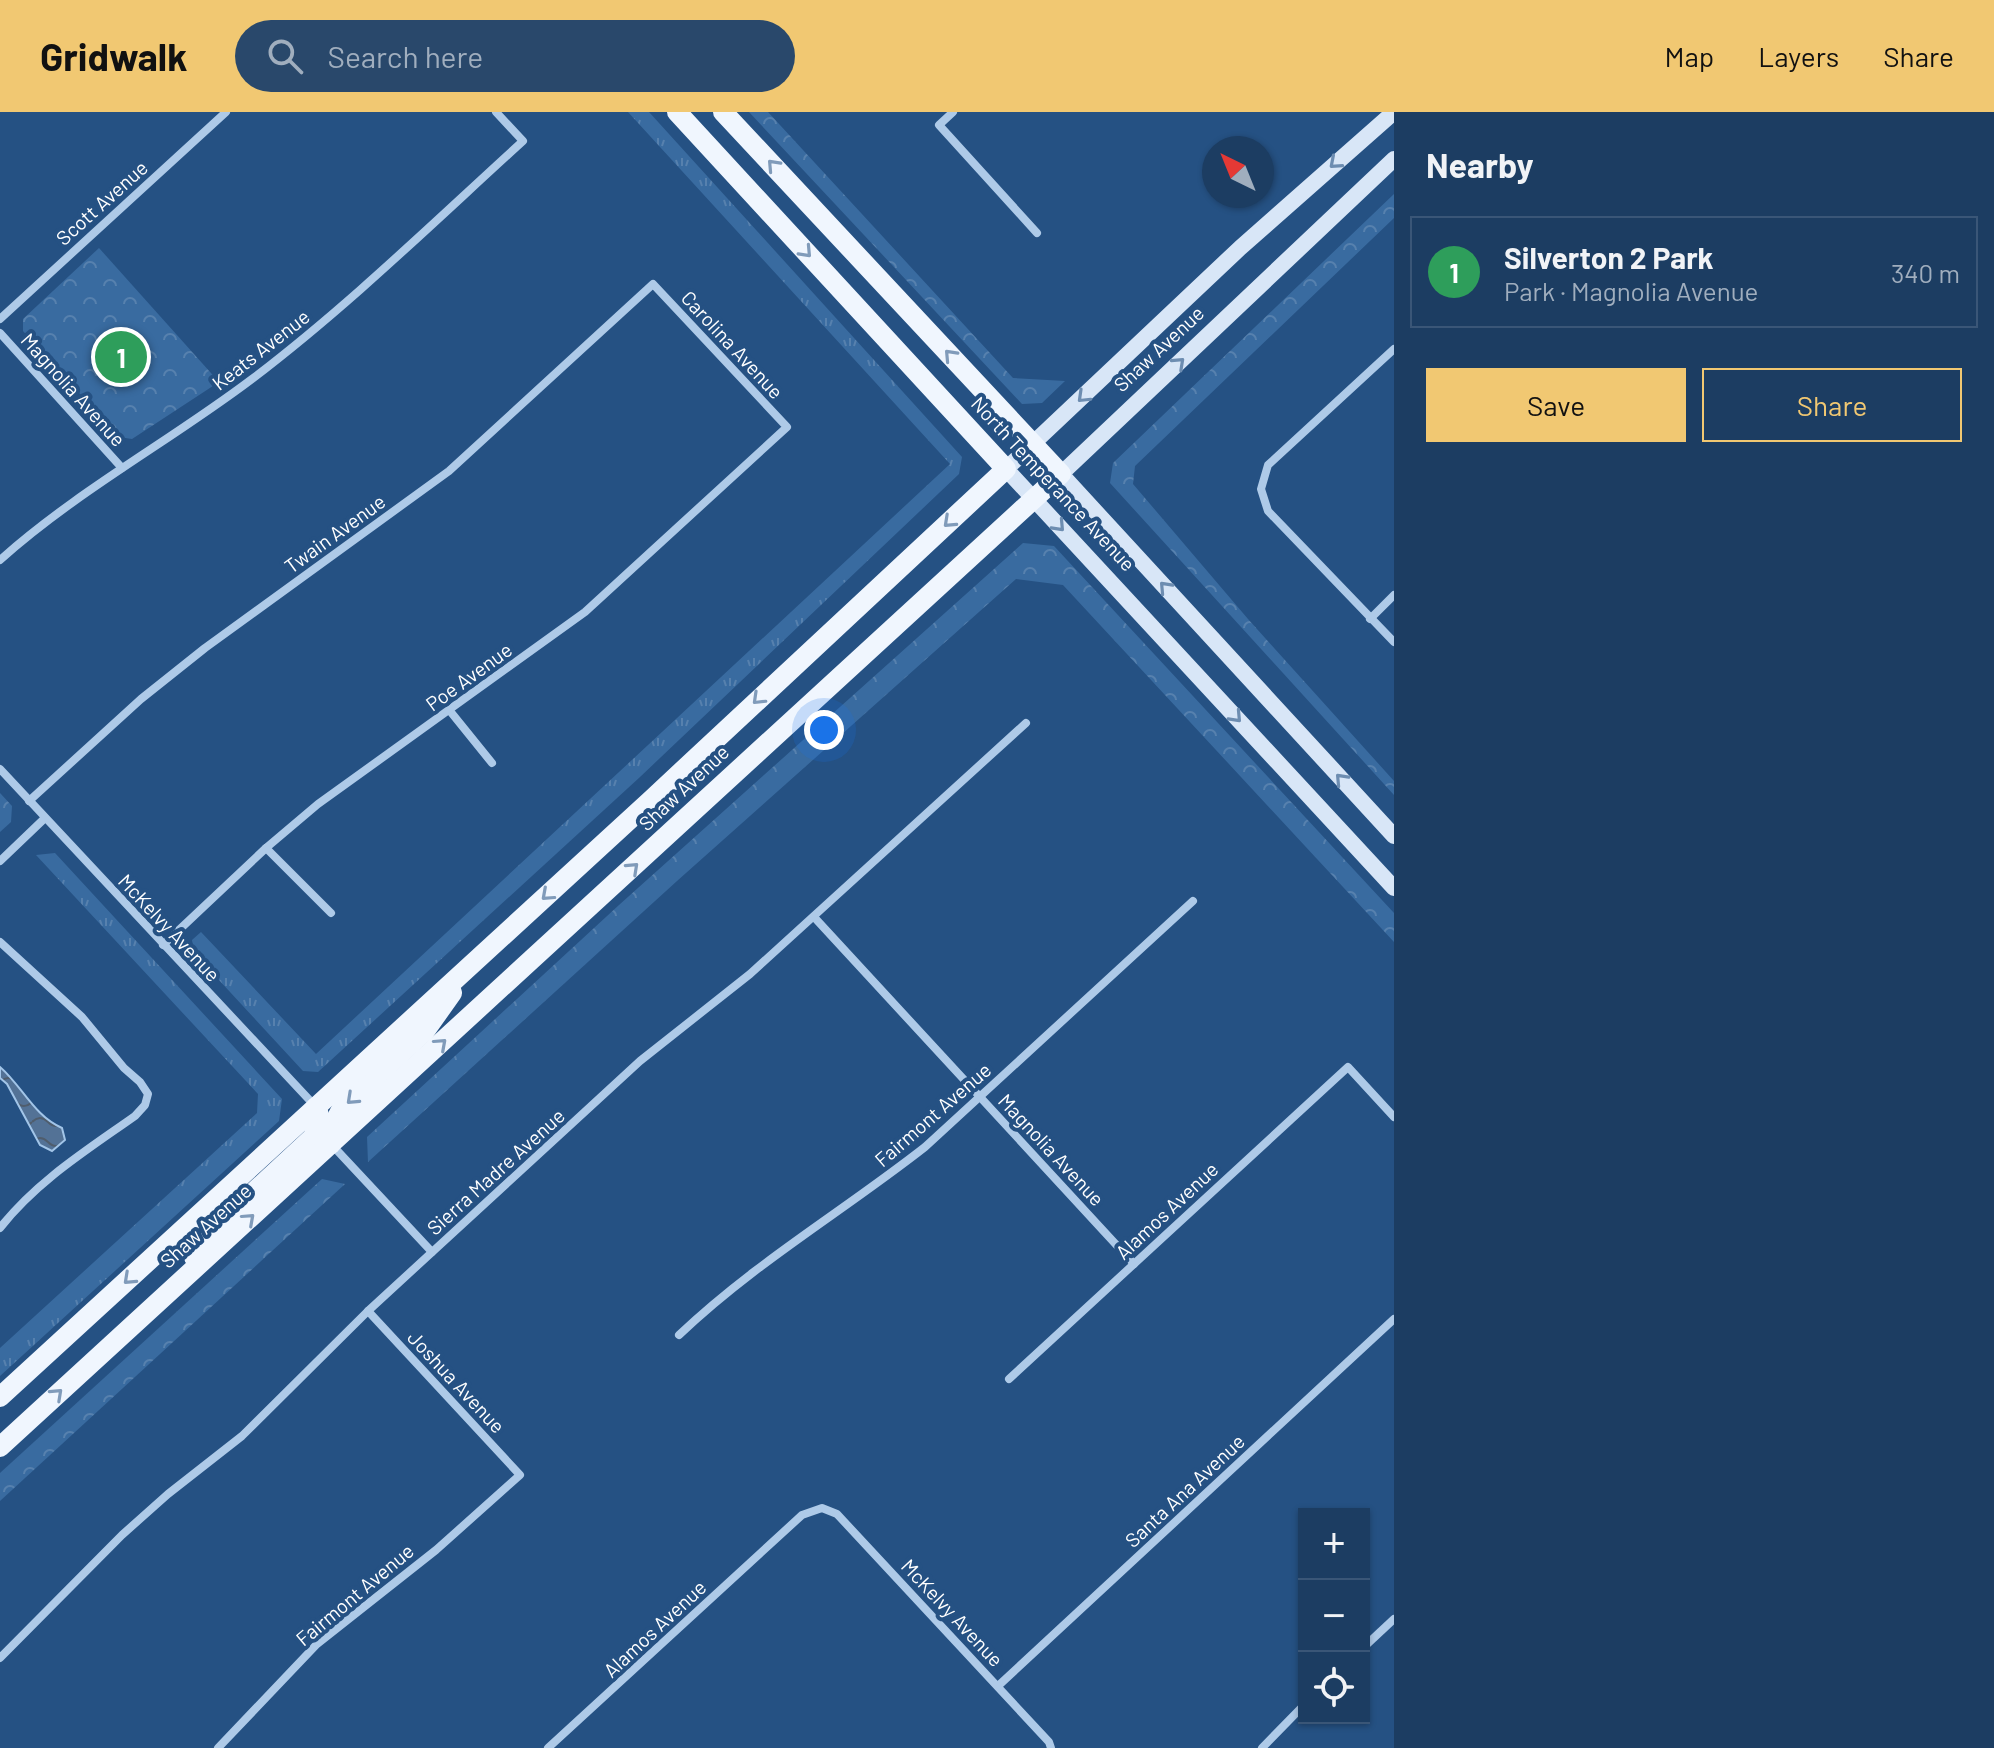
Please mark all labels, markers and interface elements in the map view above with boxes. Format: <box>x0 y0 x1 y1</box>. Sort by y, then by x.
search box <box>235 20 795 92</box>
text: Gridwalk <box>40 33 187 79</box>
icon: search <box>263 34 307 78</box>
text: Search here <box>327 38 483 74</box>
text: Map <box>1664 39 1714 73</box>
text: Layers <box>1758 39 1839 73</box>
text: Share <box>1883 39 1954 73</box>
north arrow <box>1202 136 1274 208</box>
text: Nearby <box>1426 144 1534 185</box>
one-way arrow <box>1330 153 1345 168</box>
street label: Scott Avenue <box>51 155 152 250</box>
one-way arrow <box>767 160 782 174</box>
text: Silverton 2 Park <box>1504 239 1714 275</box>
one-way arrow <box>796 242 810 257</box>
text: 1 <box>1449 257 1459 288</box>
text: 340 m <box>1891 257 1960 288</box>
text: Park · Magnolia Avenue <box>1504 275 1758 306</box>
street label: Carolina Avenue <box>677 285 789 403</box>
street label: Shaw Avenue <box>1108 300 1208 396</box>
street label: Keats Avenue <box>207 304 314 395</box>
pin: 1 <box>95 327 147 387</box>
street label: Magnolia Avenue <box>17 328 131 451</box>
one-way arrow <box>945 350 960 364</box>
one-way arrow <box>1170 358 1184 372</box>
button: Save <box>1426 368 1686 442</box>
button: Share <box>1702 368 1962 442</box>
one-way arrow <box>1078 388 1092 403</box>
street label: North Temperance Avenue <box>967 391 1141 575</box>
street label: Twain Avenue <box>279 489 389 578</box>
one-way arrow <box>943 513 958 527</box>
one-way arrow <box>1050 517 1064 532</box>
one-way arrow <box>1161 582 1175 597</box>
street label: Poe Avenue <box>421 637 516 715</box>
one-way arrow <box>753 690 767 704</box>
one-way arrow <box>1226 708 1241 722</box>
your location <box>804 710 844 750</box>
street label: Shaw Avenue <box>633 739 733 835</box>
one-way arrow <box>1337 773 1351 788</box>
one-way arrow <box>624 862 638 877</box>
street label: McKelvy Avenue <box>114 869 226 986</box>
one-way arrow <box>542 886 556 900</box>
one-way arrow <box>432 1039 447 1053</box>
street label: Fairmont Avenue <box>869 1057 995 1171</box>
street label: Magnolia Avenue <box>994 1088 1110 1210</box>
one-way arrow <box>347 1089 361 1104</box>
street label: Sierra Madre Avenue <box>422 1103 569 1239</box>
street label: Alamos Avenue <box>1110 1157 1223 1264</box>
street label: Shaw Avenue <box>155 1178 256 1272</box>
one-way arrow <box>240 1213 254 1228</box>
one-way arrow <box>123 1270 138 1284</box>
street label: Joshua Avenue <box>403 1325 510 1438</box>
one-way arrow <box>48 1390 63 1404</box>
street label: Santa Ana Avenue <box>1120 1429 1249 1552</box>
map controls <box>1298 1508 1370 1724</box>
button: + <box>1298 1508 1370 1580</box>
street label: Fairmont Avenue <box>291 1538 418 1650</box>
street label: McKelvy Avenue <box>897 1554 1009 1671</box>
street label: Alamos Avenue <box>598 1575 711 1682</box>
button: − <box>1298 1580 1370 1652</box>
button: locate <box>1298 1652 1370 1724</box>

